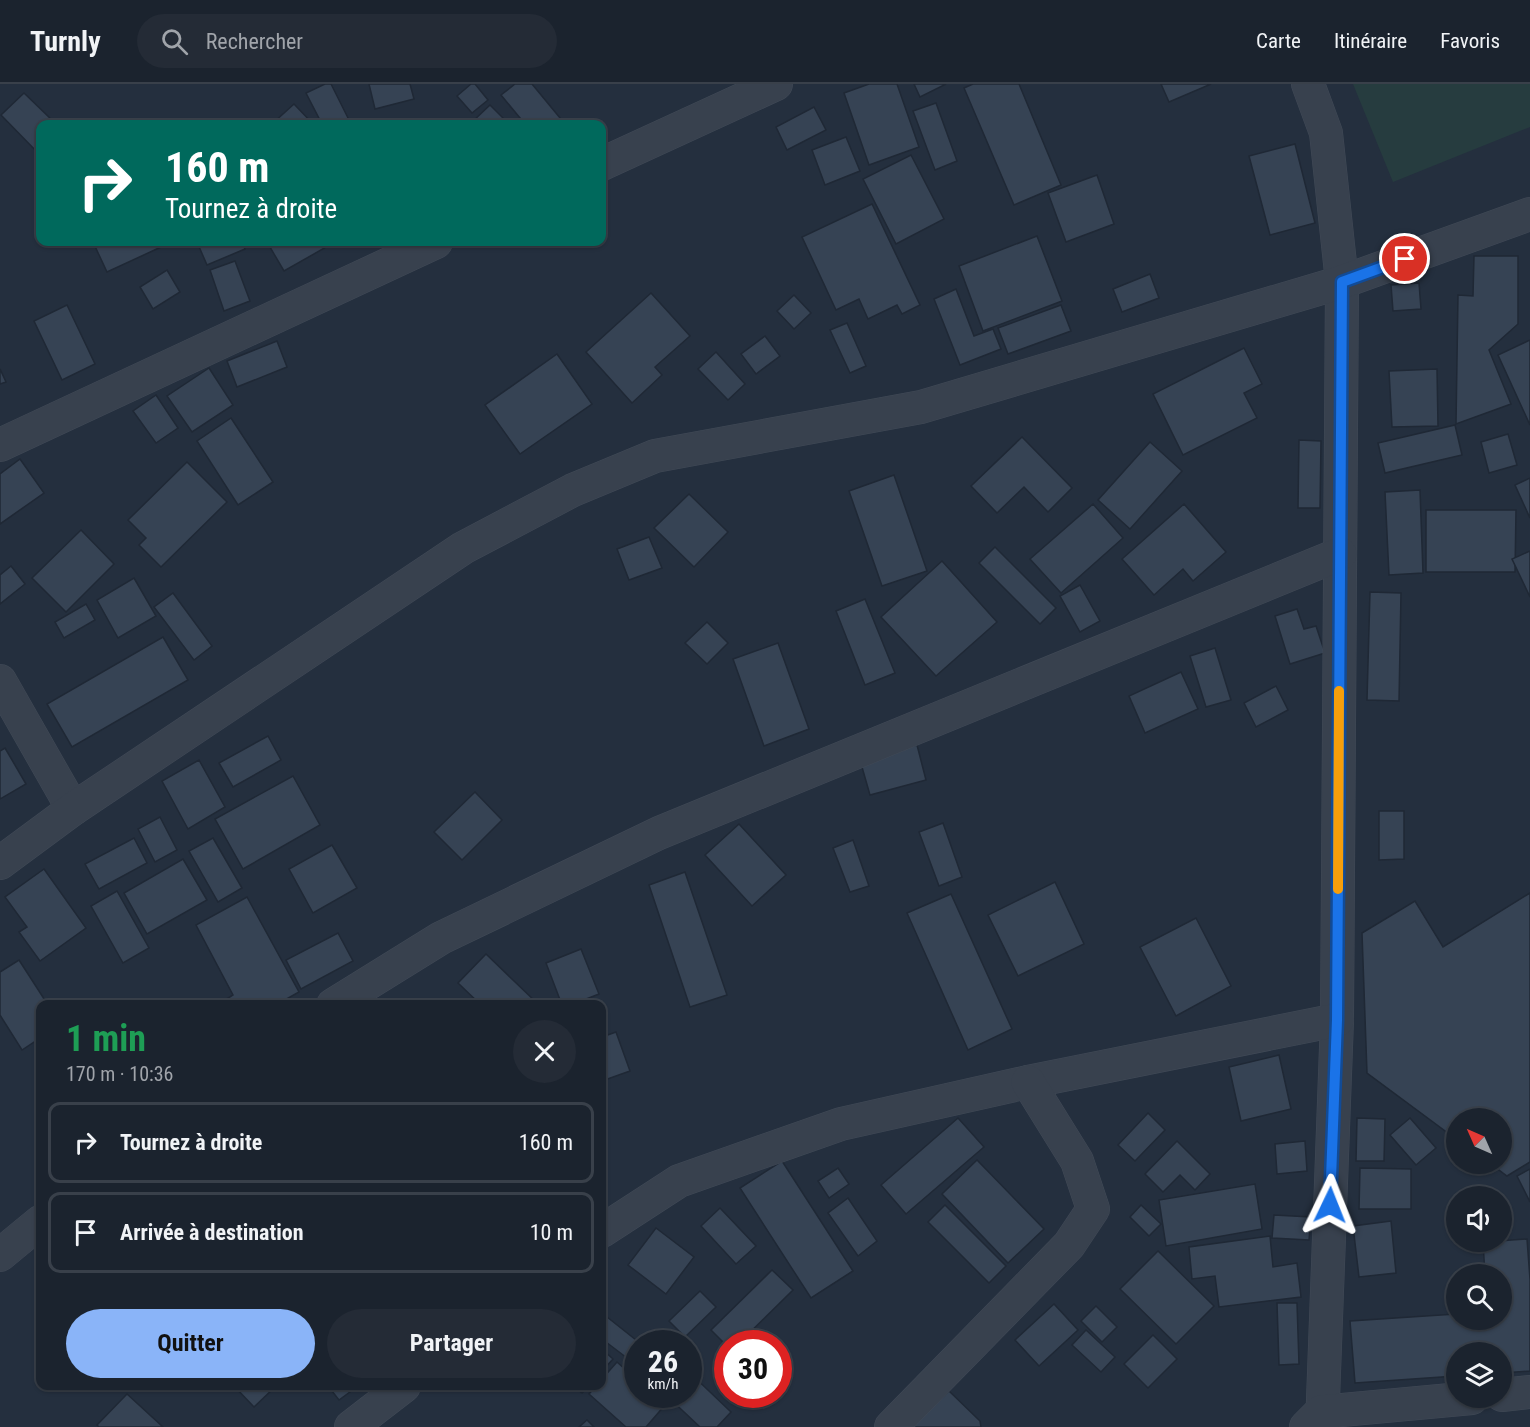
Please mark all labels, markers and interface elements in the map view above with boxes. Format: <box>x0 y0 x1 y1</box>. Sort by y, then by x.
search box <box>137 14 557 68</box>
text: Turnly <box>30 25 101 58</box>
icon: search <box>158 25 191 58</box>
text: Rechercher <box>206 29 303 54</box>
text: Carte <box>1256 29 1301 53</box>
text: Itinéraire <box>1334 29 1407 53</box>
text: Favoris <box>1440 29 1500 53</box>
text: 160 m <box>165 143 270 192</box>
icon: right <box>66 144 144 222</box>
text: Tournez à droite <box>165 193 337 225</box>
pin <box>1379 233 1430 284</box>
icon: arrive <box>1388 242 1421 275</box>
text: 1 min <box>66 1018 146 1060</box>
button: close <box>513 1020 576 1083</box>
text: 170 m · 10:36 <box>66 1062 173 1086</box>
north arrow <box>1446 1108 1512 1174</box>
map controls <box>1446 1108 1512 1408</box>
icon: right <box>69 1126 102 1159</box>
text: Tournez à droite <box>120 1130 262 1155</box>
text: 160 m <box>519 1130 573 1155</box>
position arrow <box>1298 1173 1362 1237</box>
button: sound <box>1446 1186 1512 1252</box>
icon: arrive <box>69 1216 102 1249</box>
text: Arrivée à destination <box>120 1220 304 1245</box>
text: 10 m <box>530 1220 573 1245</box>
button: search <box>1446 1264 1512 1330</box>
button: Quitter <box>66 1309 315 1378</box>
button: Partager <box>327 1309 576 1378</box>
speed limit sign: 30 <box>714 1330 792 1408</box>
button: layers <box>1446 1342 1512 1408</box>
text: 26 <box>648 1344 678 1379</box>
text: km/h <box>648 1375 678 1393</box>

